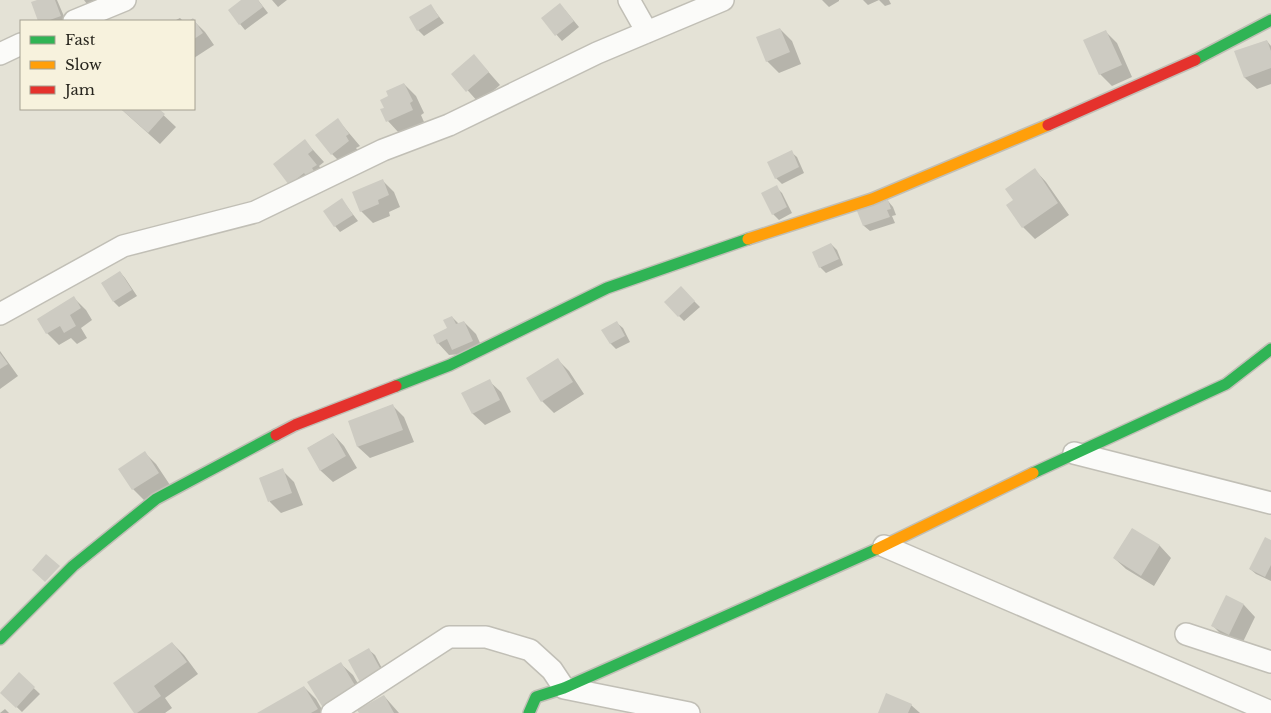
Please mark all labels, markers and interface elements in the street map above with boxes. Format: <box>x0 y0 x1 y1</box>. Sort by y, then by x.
legend <box>20 20 195 110</box>
text: Fast <box>65 30 96 49</box>
text: Slow <box>65 55 102 74</box>
text: Jam <box>63 80 95 99</box>

